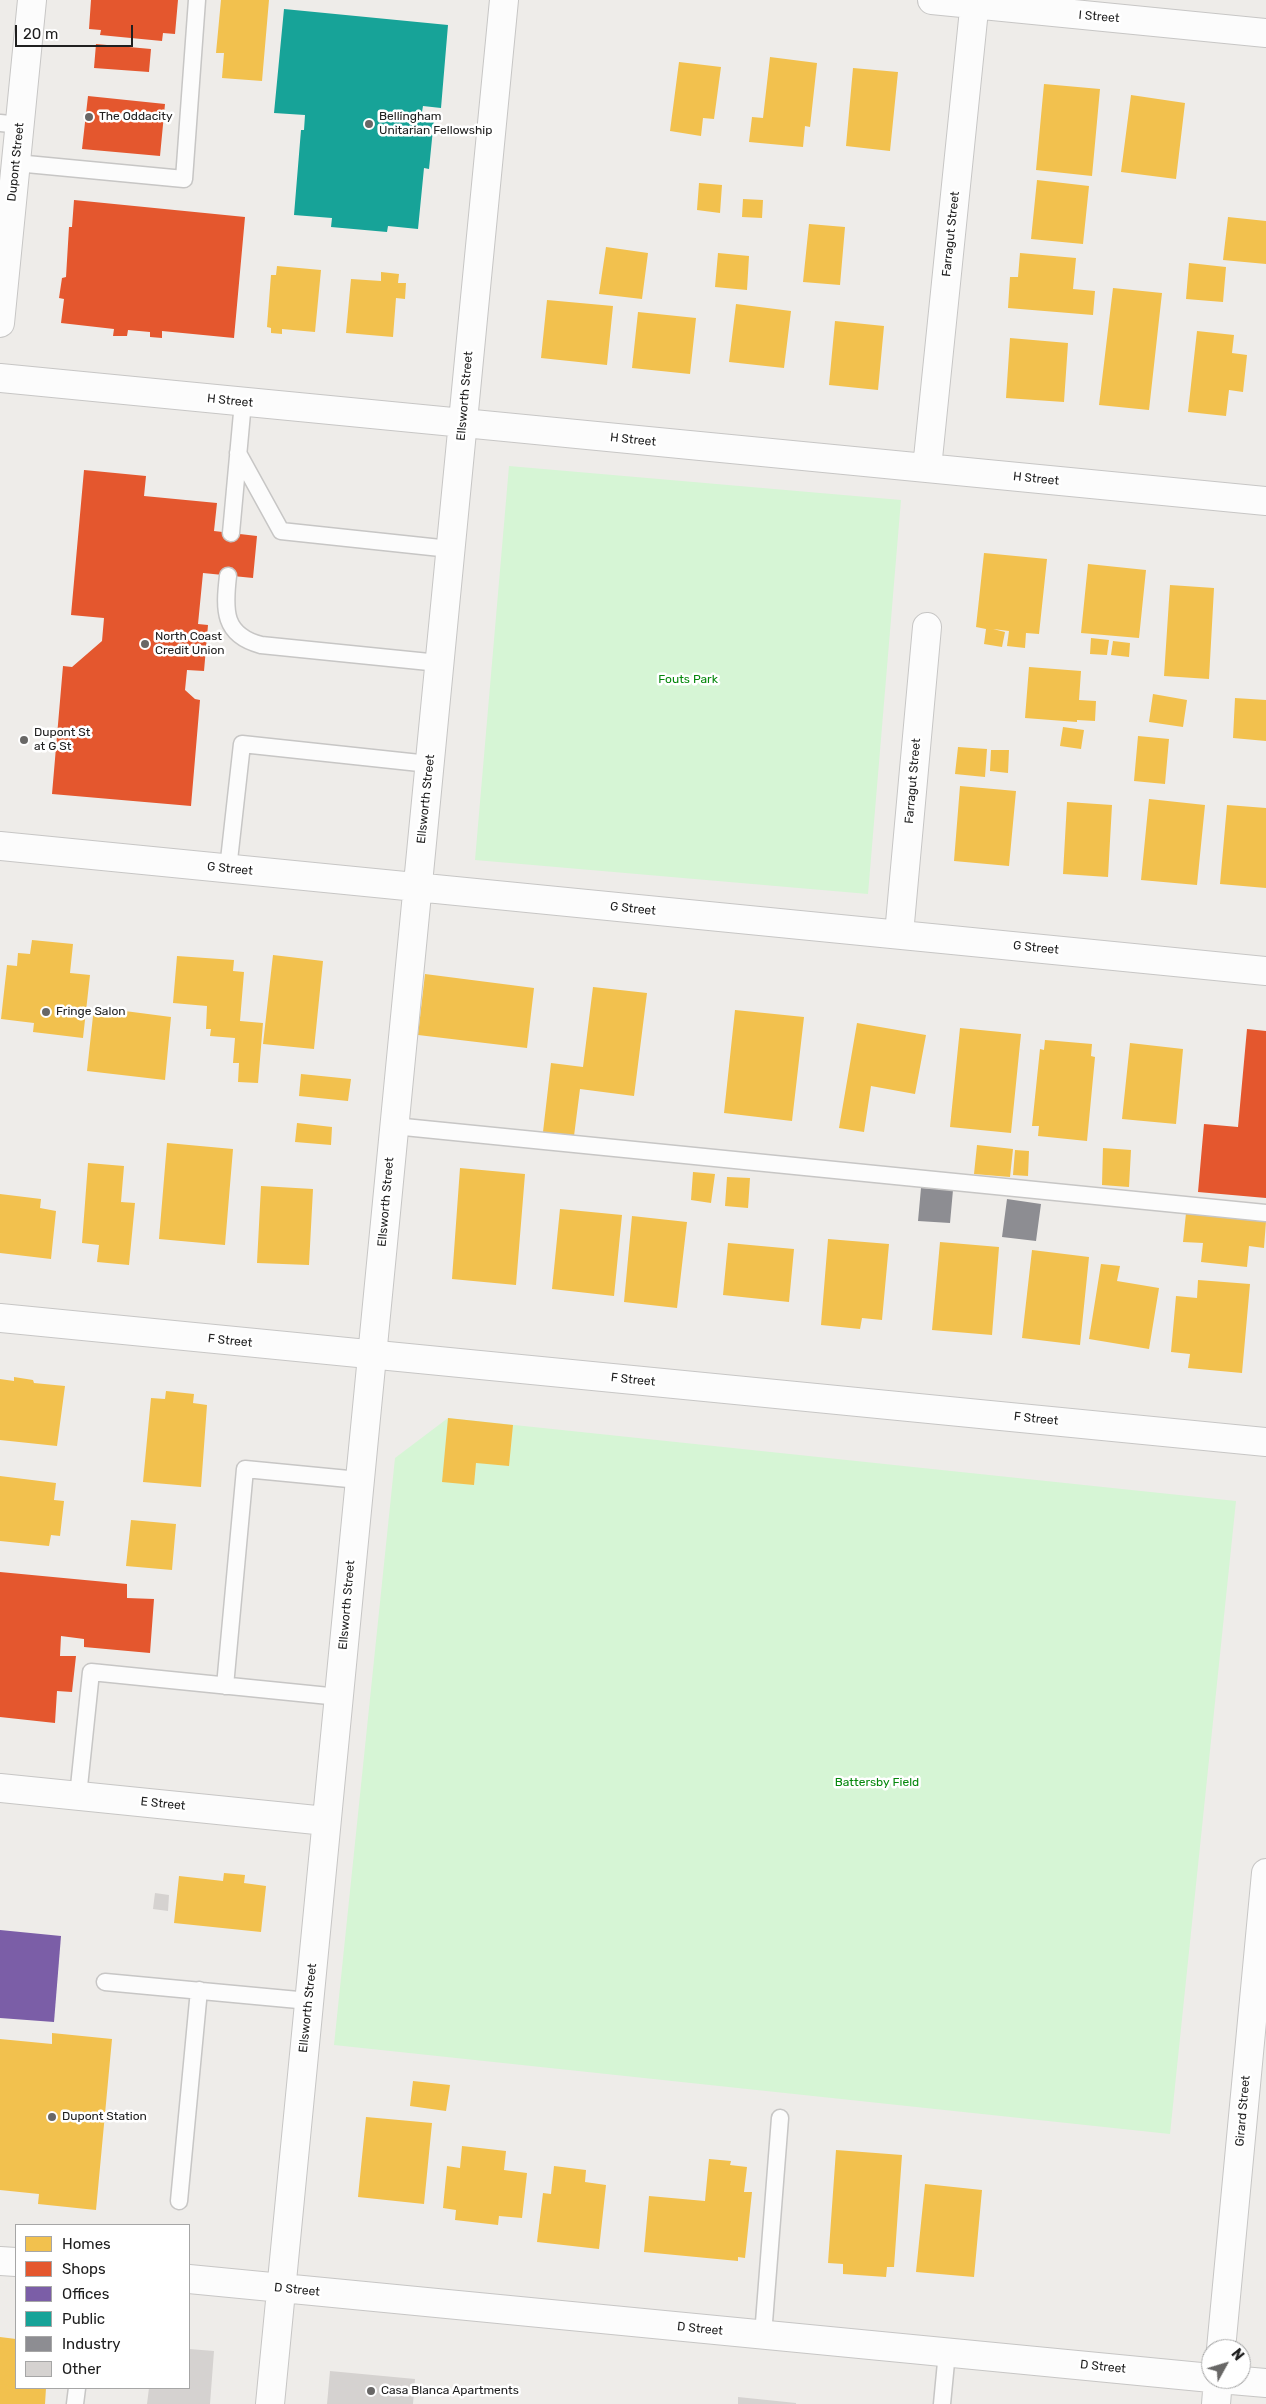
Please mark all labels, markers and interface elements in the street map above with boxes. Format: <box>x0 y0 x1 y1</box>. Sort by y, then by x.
street label: I Street <box>1078 8 1120 26</box>
scale bar <box>18 15 135 47</box>
text: 20 m <box>23 25 58 43</box>
place label: The Oddacity <box>99 110 173 124</box>
place label: Bellingham Unitarian Fellowship <box>379 110 492 138</box>
marker: The Oddacity <box>83 111 95 123</box>
marker: Bellingham Unitarian Fellowship <box>363 118 375 130</box>
street label: Dupont Street <box>5 122 27 202</box>
street label: Farragut Street <box>939 191 963 277</box>
street label: Ellsworth Street <box>454 351 476 441</box>
street label: H Street <box>206 391 254 411</box>
street label: H Street <box>609 430 657 450</box>
street label: H Street <box>1012 469 1060 489</box>
place label: North Coast Credit Union <box>155 630 225 658</box>
marker: North Coast Credit Union <box>139 638 151 650</box>
park label: Fouts Park <box>658 673 718 687</box>
place label: Dupont St at G St <box>34 726 91 754</box>
marker: Dupont St at G St <box>18 734 30 746</box>
street label: Farragut Street <box>902 738 924 824</box>
street label: Ellsworth Street <box>414 754 438 844</box>
street label: G Street <box>206 859 254 879</box>
street label: G Street <box>609 899 657 919</box>
street label: G Street <box>1012 938 1060 958</box>
place label: Fringe Salon <box>56 1005 126 1019</box>
marker: Fringe Salon <box>40 1006 52 1018</box>
street label: Ellsworth Street <box>375 1157 397 1247</box>
street label: F Street <box>207 1332 253 1350</box>
street label: F Street <box>610 1371 656 1389</box>
street label: F Street <box>1013 1410 1059 1428</box>
street label: Ellsworth Street <box>336 1560 358 1650</box>
park label: Battersby Field <box>835 1776 919 1790</box>
street label: E Street <box>140 1794 186 1814</box>
street label: Ellsworth Street <box>296 1963 320 2053</box>
street label: Girard Street <box>1233 2075 1253 2147</box>
place label: Dupont Station <box>62 2110 147 2124</box>
marker: Dupont Station <box>46 2111 58 2123</box>
legend <box>15 2224 190 2389</box>
text: Homes <box>62 2235 111 2253</box>
text: Shops <box>62 2260 106 2278</box>
street label: D Street <box>273 2280 321 2300</box>
text: Offices <box>62 2285 109 2303</box>
text: Public <box>62 2310 105 2328</box>
street label: D Street <box>676 2319 724 2339</box>
text: Industry <box>62 2335 121 2353</box>
north arrow <box>1201 2339 1251 2389</box>
text: N <box>1227 2346 1247 2364</box>
street label: D Street <box>1079 2357 1127 2377</box>
text: Other <box>62 2360 101 2378</box>
place label: Casa Blanca Apartments <box>381 2384 519 2398</box>
marker: Casa Blanca Apartments <box>365 2385 377 2397</box>

